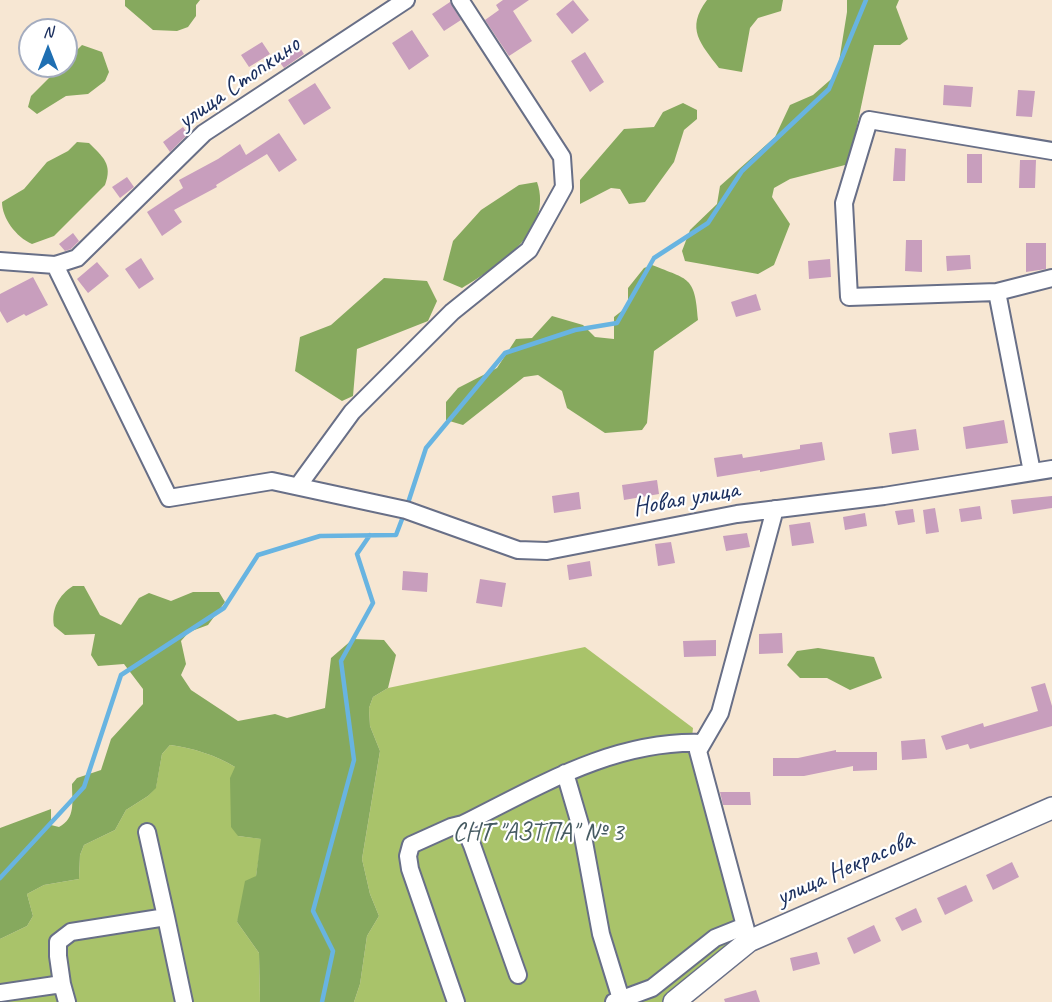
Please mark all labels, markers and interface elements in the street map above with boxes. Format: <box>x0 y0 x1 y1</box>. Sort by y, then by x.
north arrow <box>18 18 78 78</box>
text: N <box>43 22 53 42</box>
street label: улица Стопкино <box>172 29 306 137</box>
street label: Новая улица <box>630 474 742 524</box>
park label: СНТ "АЗТПА" № 3 <box>453 817 623 849</box>
street label: улица Некрасова <box>771 825 919 913</box>

